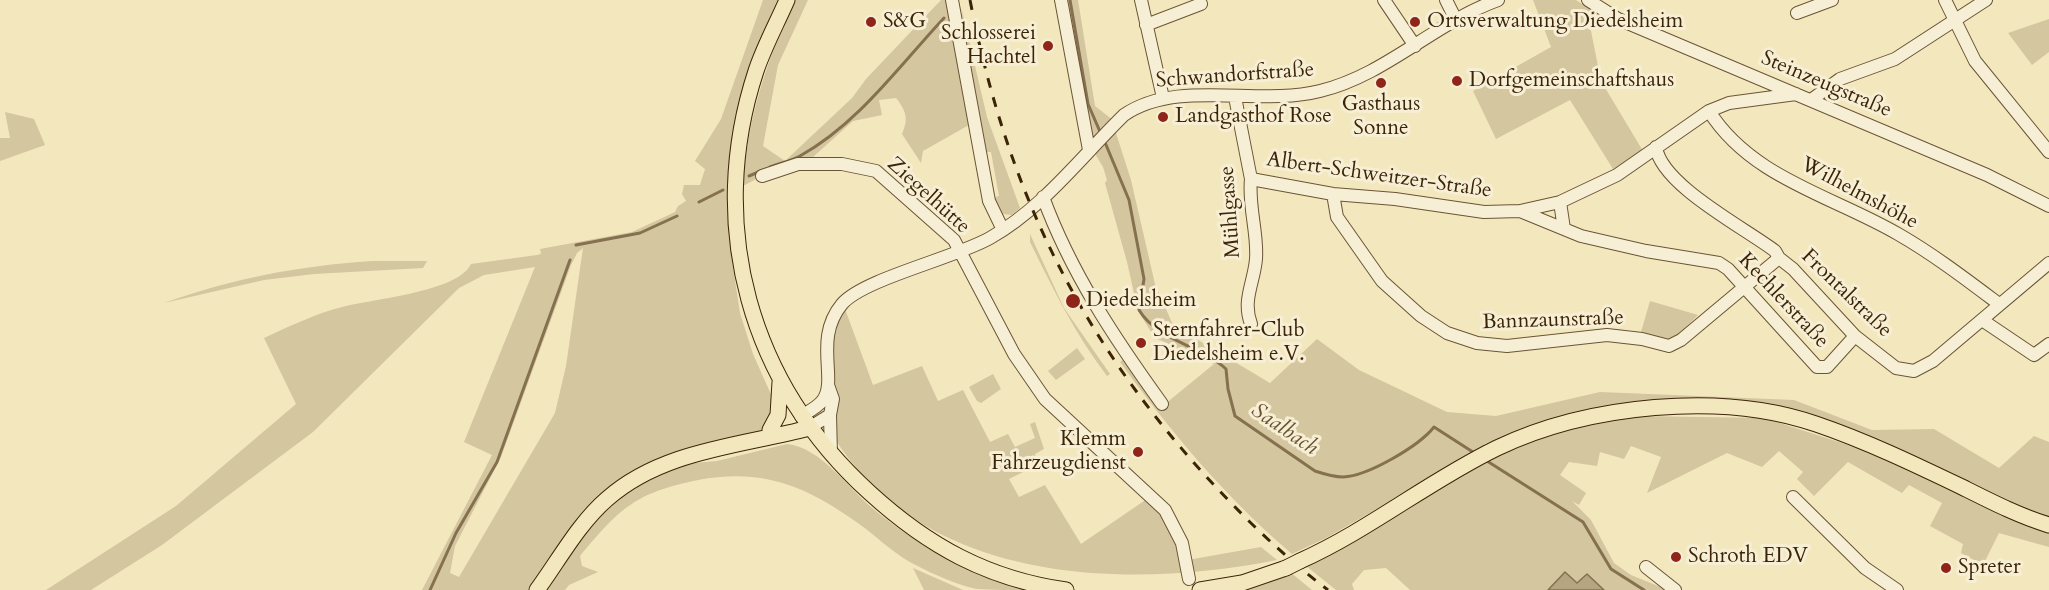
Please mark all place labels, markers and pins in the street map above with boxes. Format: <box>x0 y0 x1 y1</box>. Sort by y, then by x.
place label: S&G <box>883 9 926 35</box>
place label: Ortsverwaltung Diedelsheim <box>1427 9 1683 35</box>
marker: S&G <box>864 15 878 29</box>
marker: Ortsverwaltung Diedelsheim <box>1408 15 1422 29</box>
place label: Schlosserei Hachtel <box>941 21 1036 71</box>
marker: Schlosserei Hachtel <box>1041 39 1055 53</box>
place label: Dorfgemeinschaftshaus <box>1469 68 1674 94</box>
marker: Dorfgemeinschaftshaus <box>1450 74 1464 88</box>
marker: Gasthaus Sonne <box>1374 76 1388 90</box>
place label: Gasthaus Sonne <box>1342 92 1420 142</box>
place label: Landgasthof Rose <box>1175 104 1332 130</box>
marker: Landgasthof Rose <box>1156 110 1170 124</box>
place label: Diedelsheim <box>1086 288 1196 314</box>
marker: Diedelsheim <box>1064 292 1082 310</box>
place label: Sternfahrer-Club Diedelsheim e.V. <box>1153 318 1305 368</box>
marker: Sternfahrer-Club Diedelsheim e.V. <box>1134 336 1148 350</box>
place label: Klemm Fahrzeugdienst <box>991 427 1126 477</box>
marker: Klemm Fahrzeugdienst <box>1131 445 1145 459</box>
place label: Schroth EDV <box>1688 544 1808 570</box>
marker: Schroth EDV <box>1669 550 1683 564</box>
place label: Spreter <box>1958 555 2021 581</box>
marker: Spreter <box>1939 561 1953 575</box>

